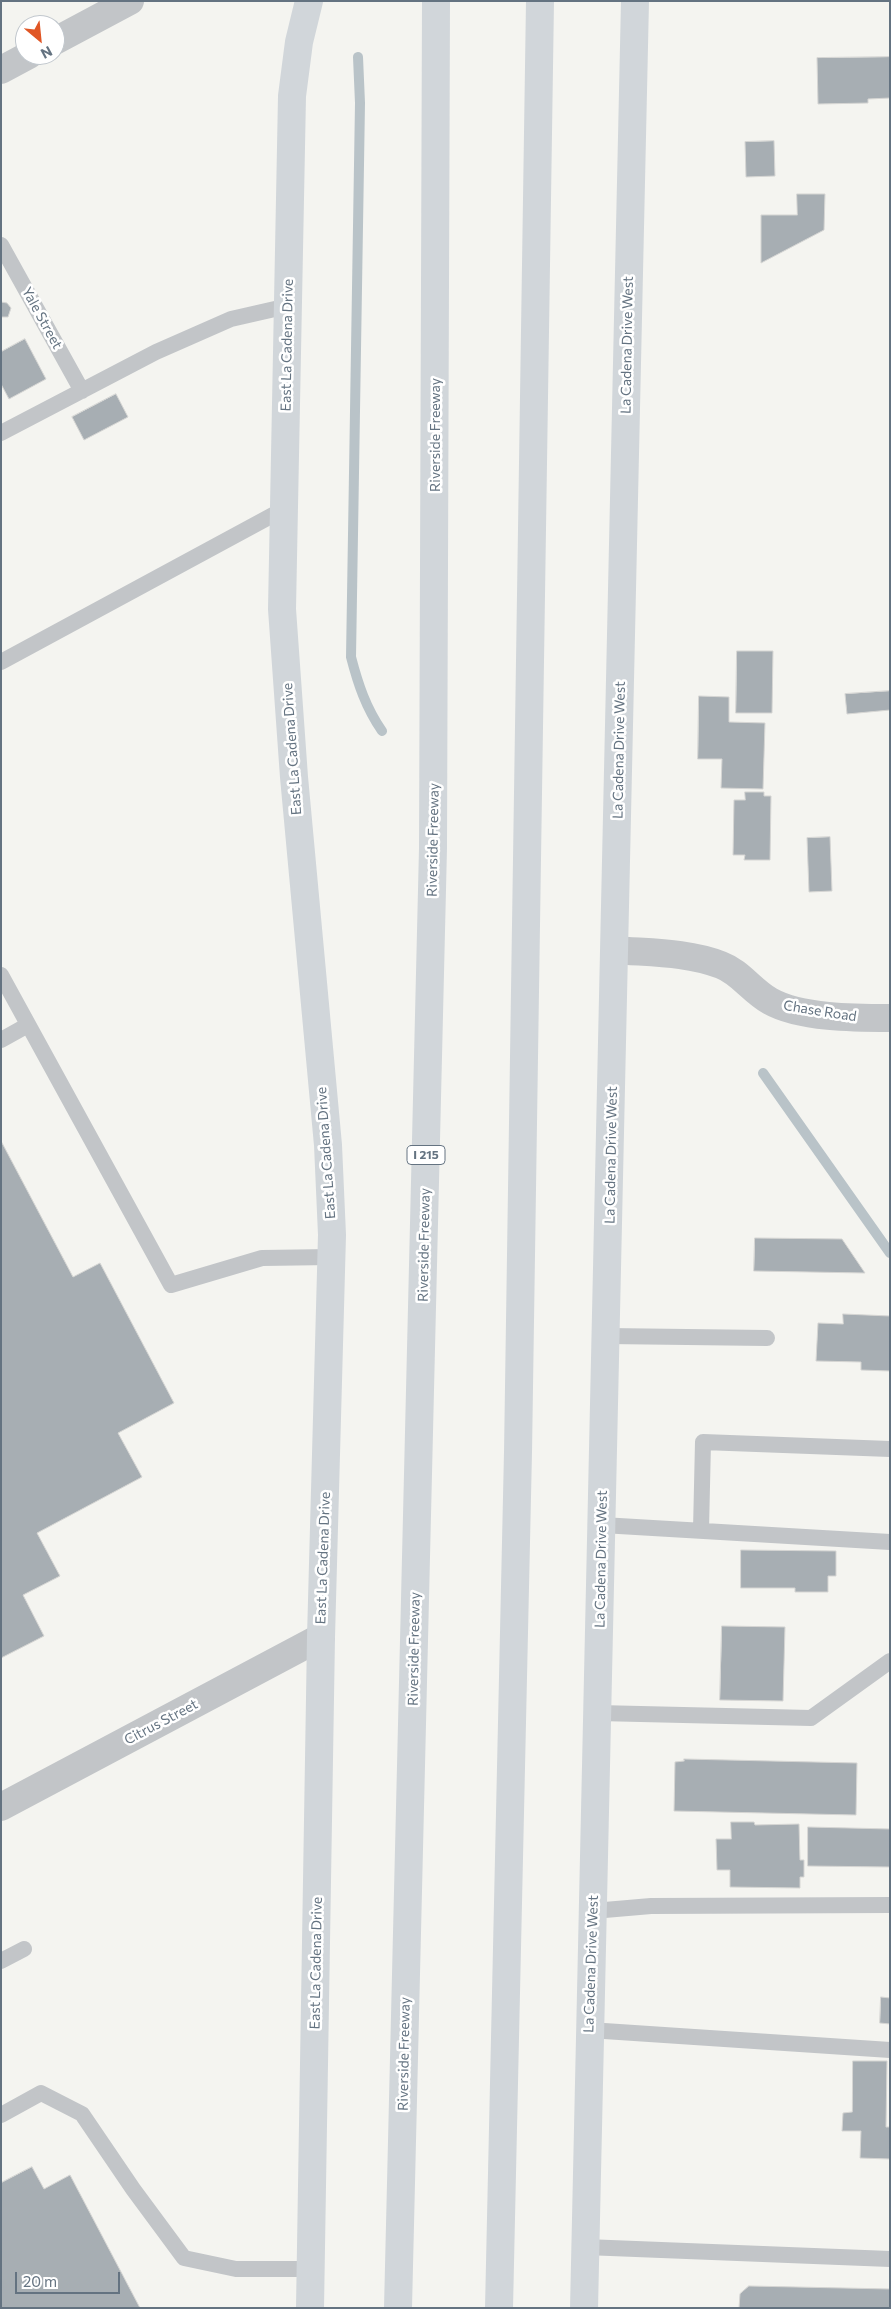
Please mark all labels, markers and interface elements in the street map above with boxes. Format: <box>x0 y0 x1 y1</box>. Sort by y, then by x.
north arrow <box>15 15 65 65</box>
text: N <box>38 43 55 63</box>
street label: La Cadena Drive West <box>617 276 637 414</box>
street label: East La Cadena Drive <box>277 279 297 411</box>
street label: Yale Street <box>18 284 66 352</box>
street label: Riverside Freeway <box>427 378 443 492</box>
street label: La Cadena Drive West <box>609 681 629 819</box>
street label: East La Cadena Drive <box>279 682 305 816</box>
street label: Riverside Freeway <box>424 783 442 897</box>
street label: Chase Road <box>782 997 858 1025</box>
street label: East La Cadena Drive <box>313 1086 339 1220</box>
street label: La Cadena Drive West <box>601 1086 621 1224</box>
road number: I 215 <box>407 1146 445 1164</box>
street label: Riverside Freeway <box>415 1188 433 1302</box>
street label: La Cadena Drive West <box>591 1490 611 1628</box>
street label: East La Cadena Drive <box>312 1491 334 1625</box>
street label: Riverside Freeway <box>405 1592 423 1706</box>
street label: Citrus Street <box>121 1696 201 1748</box>
street label: La Cadena Drive West <box>580 1895 602 2033</box>
street label: East La Cadena Drive <box>306 1897 326 2029</box>
street label: Riverside Freeway <box>395 1997 413 2111</box>
scale bar <box>18 2262 122 2294</box>
text: 20 m <box>23 2272 57 2290</box>

